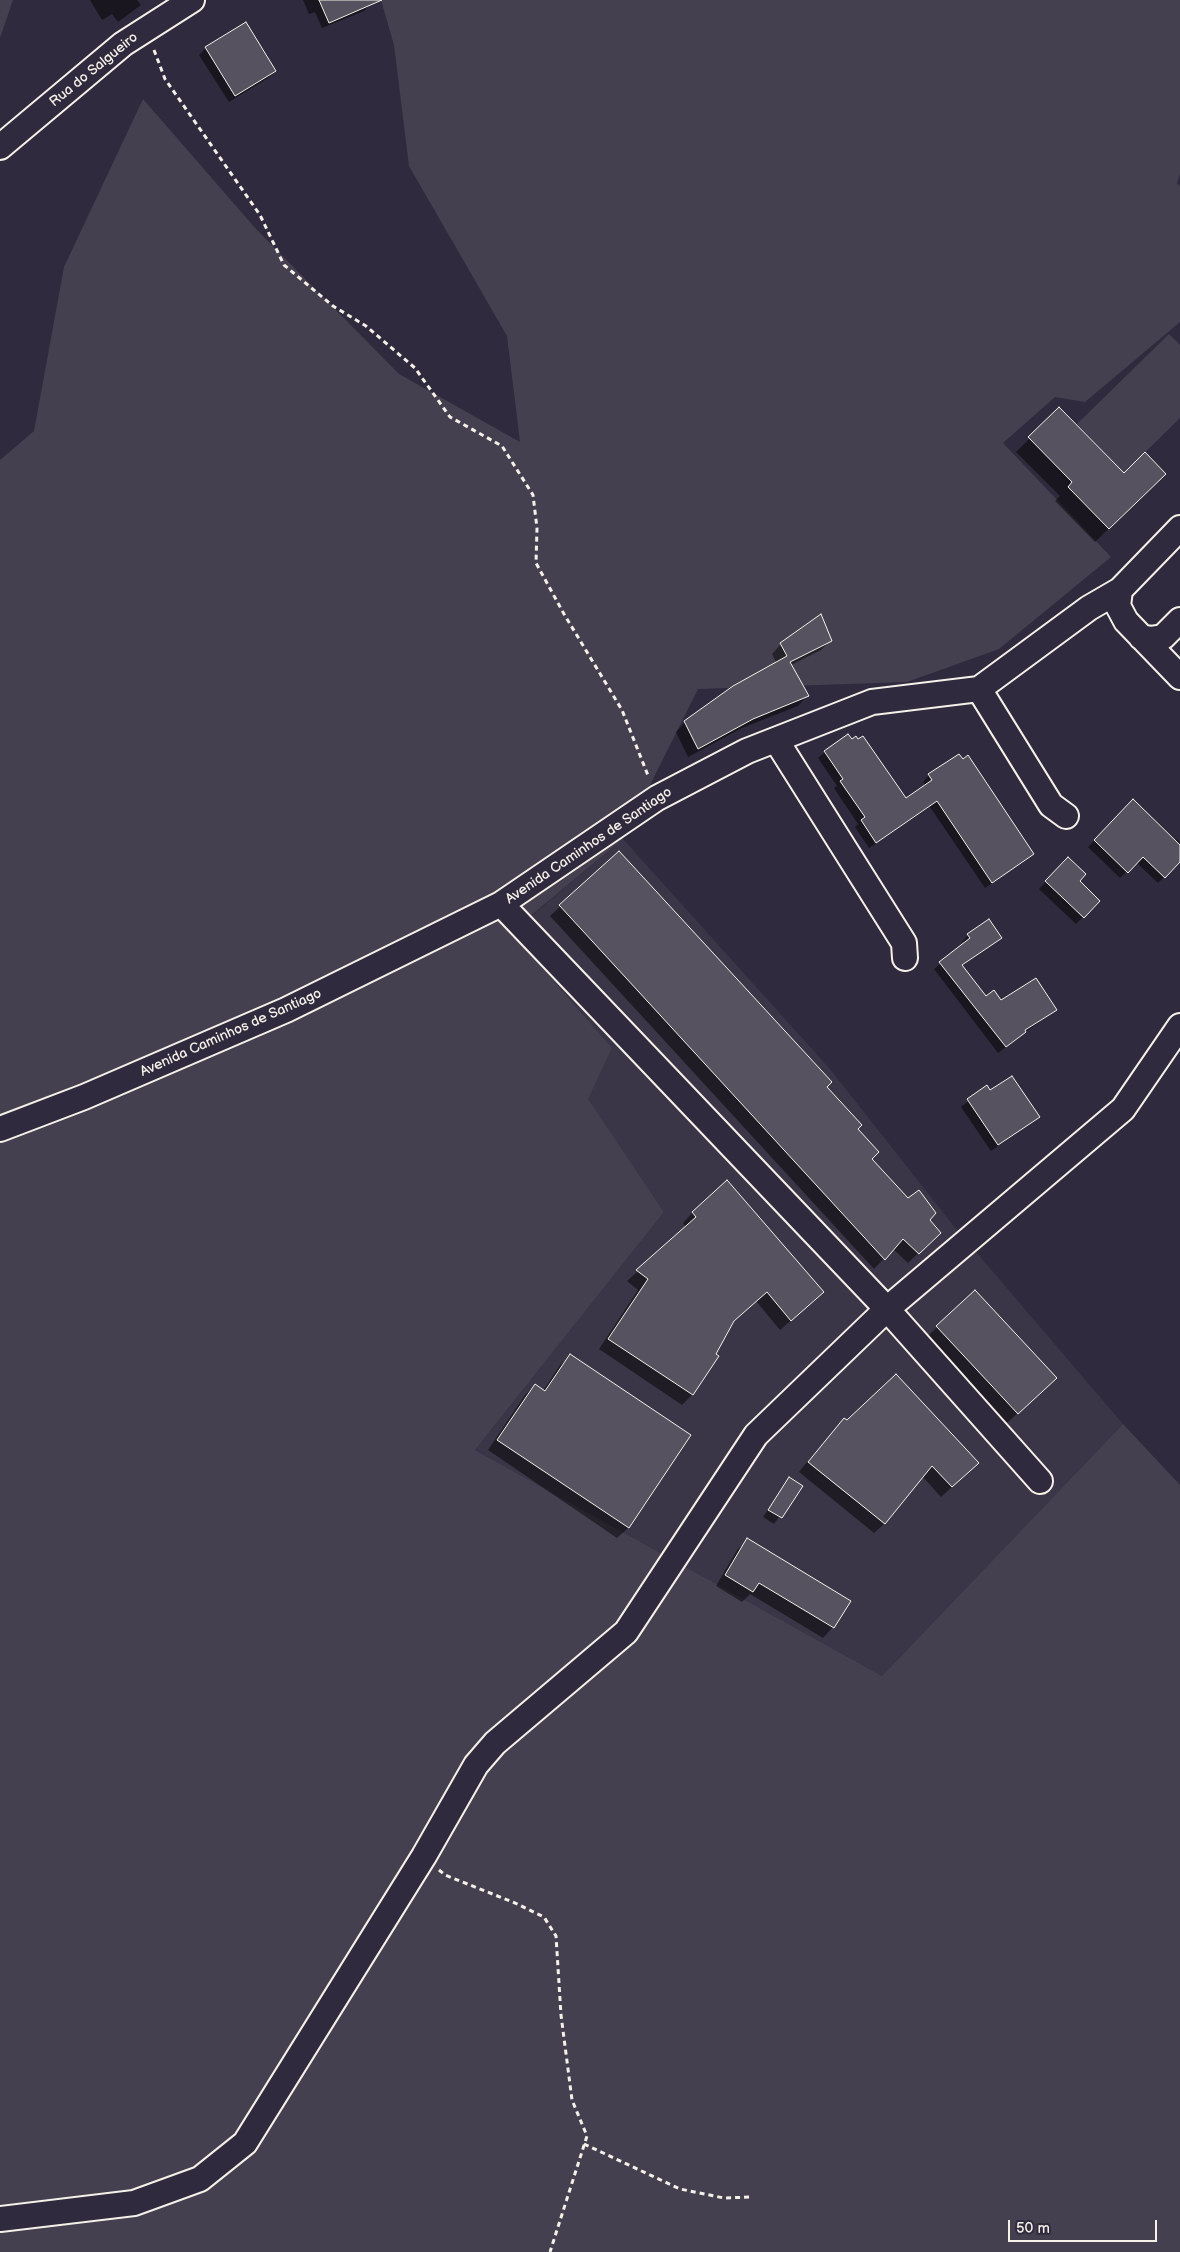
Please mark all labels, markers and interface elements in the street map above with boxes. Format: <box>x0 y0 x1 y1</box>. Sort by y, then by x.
street label: Rua do Salgueiro <box>46 29 142 111</box>
street label: Avenida Caminhos de Santiago <box>503 784 675 908</box>
street label: Avenida Caminhos de Santiago <box>138 985 324 1081</box>
scale bar <box>1010 2210 1159 2242</box>
text: 50 m <box>1016 2219 1050 2238</box>

